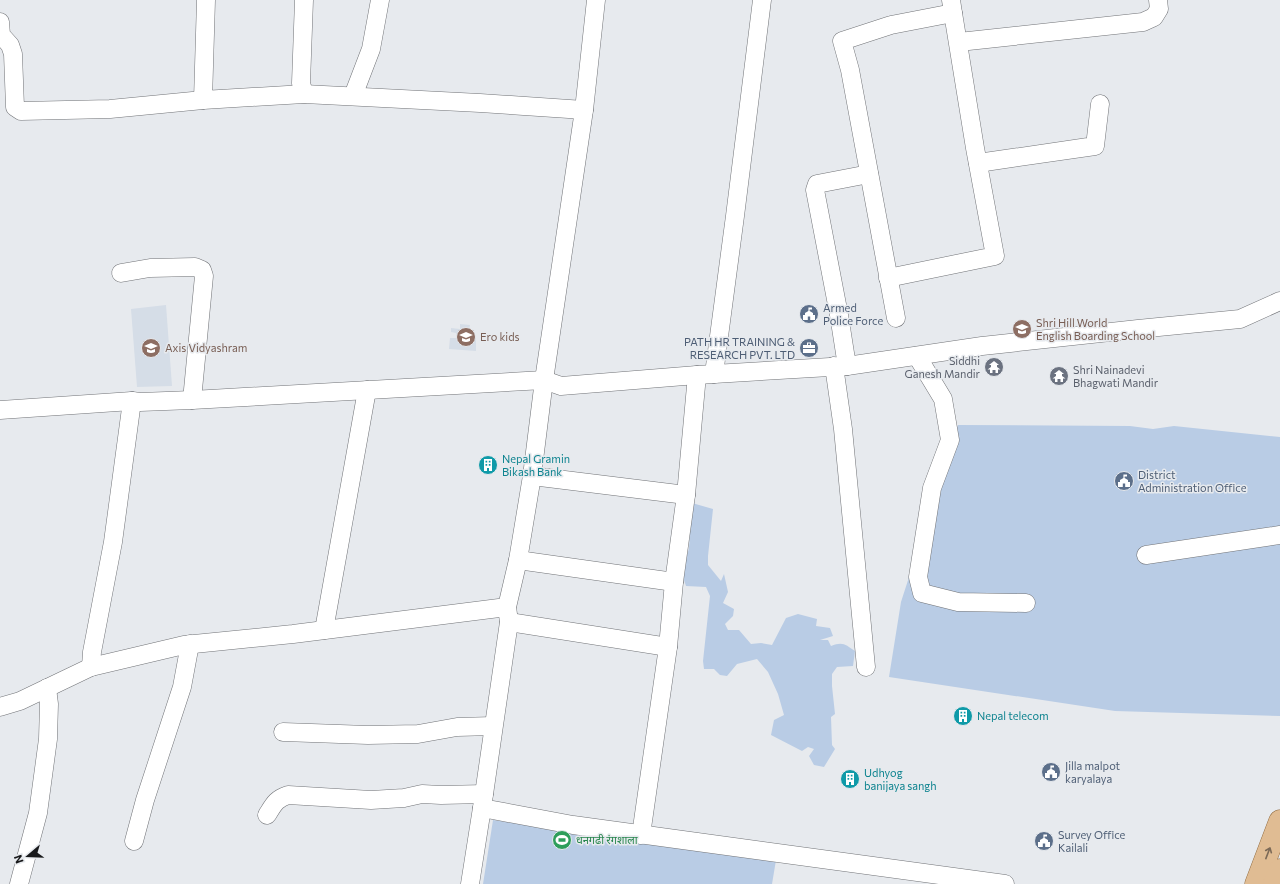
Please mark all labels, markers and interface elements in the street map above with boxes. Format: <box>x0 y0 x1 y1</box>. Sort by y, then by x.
place label: Armed Police Force <box>823 301 884 327</box>
public building icon: Armed Police Force <box>798 303 820 325</box>
place label: Shri Hill World English Boarding School <box>1036 316 1155 342</box>
school or university icon: Shri Hill World English Boarding School <box>1011 318 1033 340</box>
school or university icon: Ero kids <box>455 326 477 348</box>
place label: Ero kids <box>480 330 520 343</box>
place label: PATH HR TRAINING & RESEARCH PVT. LTD <box>684 335 795 361</box>
school or university icon: Axis Vidyashram <box>140 337 162 359</box>
office icon: PATH HR TRAINING & RESEARCH PVT. LTD <box>798 337 820 359</box>
place label: Axis Vidyashram <box>165 341 247 354</box>
place label: Siddhi Ganesh Mandir <box>905 354 981 380</box>
temple icon: Siddhi Ganesh Mandir <box>983 356 1005 378</box>
place label: Shri Nainadevi Bhagwati Mandir <box>1073 363 1159 389</box>
temple icon: Shri Nainadevi Bhagwati Mandir <box>1048 365 1070 387</box>
place label: Nepal Gramin Bikash Bank <box>502 452 570 478</box>
building icon: Nepal Gramin Bikash Bank <box>477 454 499 476</box>
place label: District Administration Office <box>1138 468 1247 494</box>
public building icon: District Administration Office <box>1113 470 1135 492</box>
building icon: Nepal telecom <box>952 705 974 727</box>
place label: Nepal telecom <box>977 709 1049 722</box>
place label: Jilla malpot karyalaya <box>1065 759 1121 785</box>
public building icon: Jilla malpot karyalaya <box>1040 761 1062 783</box>
place label: Udhyog banijaya sangh <box>864 766 937 792</box>
building icon: Udhyog banijaya sangh <box>839 768 861 790</box>
place label: Survey Office Kailali <box>1058 828 1126 854</box>
sports icon: धनगढी रंगशाला <box>551 829 573 851</box>
public building icon: Survey Office Kailali <box>1033 830 1055 852</box>
place label: धनगढी रंगशाला <box>576 833 638 846</box>
north arrow <box>8 836 48 876</box>
one-way arrow <box>1264 847 1272 859</box>
text: N <box>11 853 26 865</box>

